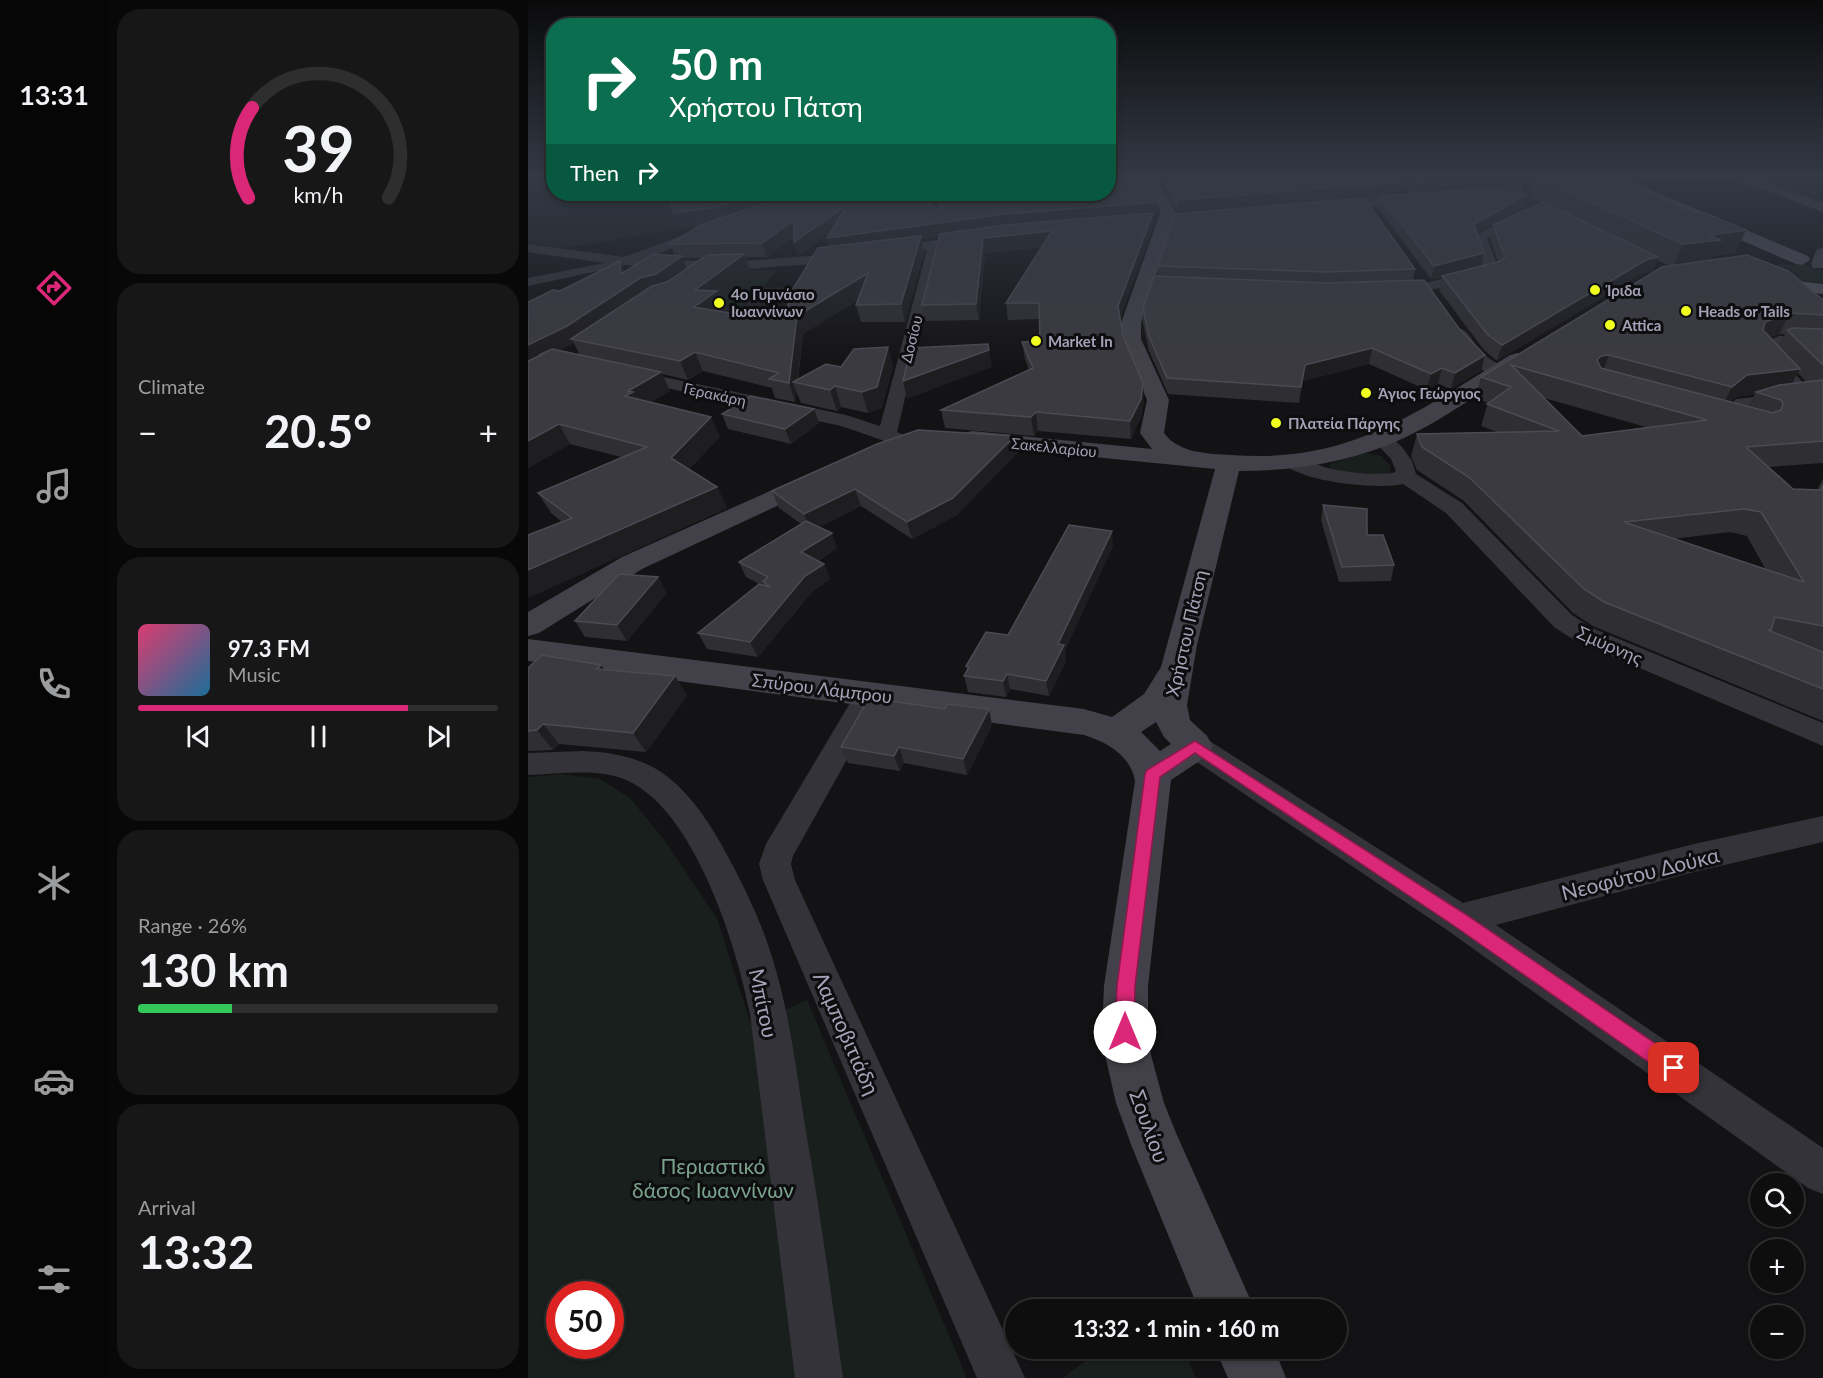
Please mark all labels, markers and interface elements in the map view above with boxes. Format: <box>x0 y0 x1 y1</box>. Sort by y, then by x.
text: 50 m <box>669 39 763 89</box>
icon: right <box>570 42 648 120</box>
text: 13:31 <box>19 78 89 111</box>
text: Χρήστου Πάτση <box>669 90 863 123</box>
text: 39 <box>282 111 354 186</box>
icon: right <box>631 156 664 189</box>
text: Then <box>570 159 619 186</box>
text: km/h <box>293 183 343 209</box>
icon: directions <box>33 267 75 309</box>
place label: Ίριδα <box>1605 281 1641 299</box>
marker: Ίριδα <box>1588 283 1602 297</box>
place label: 4ο Γυμνάσιο Ιωαννίνων <box>731 285 815 320</box>
marker: 4ο Γυμνάσιο Ιωαννίνων <box>712 296 726 310</box>
place label: Heads or Tails <box>1698 302 1790 320</box>
marker: Heads or Tails <box>1679 304 1693 318</box>
street label: Δοσίου <box>896 313 926 365</box>
place label: Attica <box>1621 316 1661 334</box>
marker: Attica <box>1603 318 1617 332</box>
place label: Market In <box>1048 332 1113 350</box>
marker: Market In <box>1029 334 1043 348</box>
text: Climate <box>138 374 205 398</box>
street label: Γερακάρη <box>682 379 748 409</box>
place label: Άγιος Γεώργιος <box>1377 384 1481 402</box>
marker: Άγιος Γεώργιος <box>1359 386 1373 400</box>
text: 20.5° <box>264 404 372 458</box>
text: − <box>138 412 157 452</box>
text: + <box>479 412 498 452</box>
place label: Πλατεία Πάργης <box>1288 414 1400 432</box>
marker: Πλατεία Πάργης <box>1269 416 1283 430</box>
street label: Σακελλαρίου <box>1010 434 1098 460</box>
icon: music <box>33 465 75 507</box>
street label: Χρήστου Πάτση <box>1161 568 1211 698</box>
street label: Σμύρνης <box>1574 621 1647 669</box>
text: 97.3 FM <box>228 635 310 662</box>
text: Music <box>228 662 281 686</box>
icon: phone <box>33 663 75 705</box>
street label: Σπύρου Λάμπρου <box>751 668 893 708</box>
icon: previous <box>182 720 215 753</box>
icon: pause <box>302 720 335 753</box>
icon: next <box>422 720 455 753</box>
street label: Νεοφύτου Δούκα <box>1559 841 1722 905</box>
icon: climate <box>33 862 75 904</box>
text: Range · 26% <box>138 913 247 937</box>
text: 130 km <box>138 943 289 997</box>
street label: Μπίτου <box>744 966 784 1040</box>
street label: Λαμποβιτιάδη <box>809 968 885 1098</box>
position arrow <box>1093 1000 1157 1064</box>
pin <box>1648 1042 1699 1093</box>
icon: arrive <box>1657 1051 1690 1084</box>
icon: car <box>33 1060 75 1102</box>
street label: Σουλίου <box>1125 1086 1175 1166</box>
park label: Περιαστικό δάσος Ιωαννίνων <box>632 1153 794 1202</box>
map controls <box>1750 1173 1804 1359</box>
button: search <box>1750 1173 1804 1227</box>
text: Arrival <box>138 1195 196 1219</box>
text: 13:32 <box>138 1225 254 1279</box>
button: + <box>1750 1239 1804 1293</box>
icon: filters <box>33 1258 75 1300</box>
speed limit sign: 50 <box>546 1281 624 1359</box>
button: − <box>1750 1305 1804 1359</box>
text: 13:32 · 1 min · 160 m <box>1073 1315 1279 1342</box>

